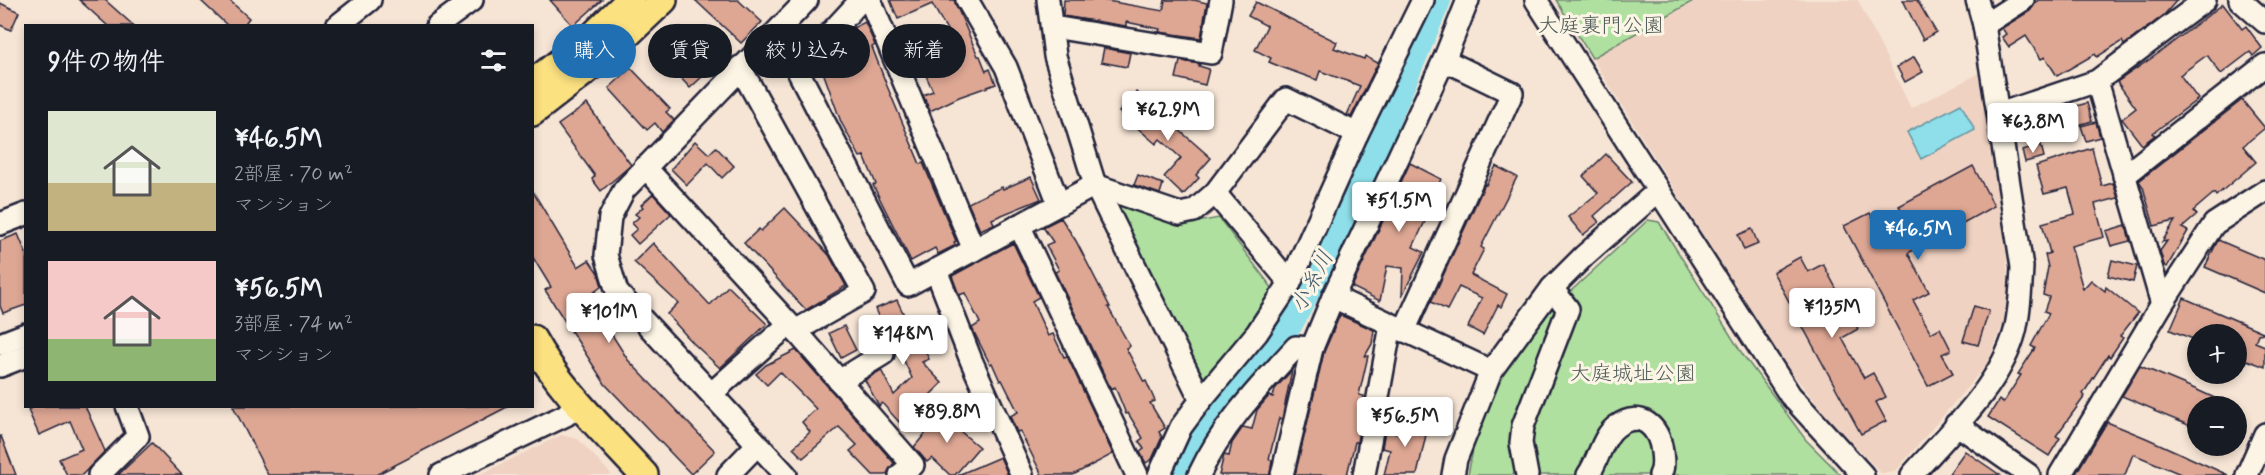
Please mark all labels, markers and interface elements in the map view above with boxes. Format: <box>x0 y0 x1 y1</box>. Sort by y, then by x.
park label: 大庭裏門公園 <box>1538 12 1664 40</box>
chip: 購入 <box>552 24 636 78</box>
chip: 賃貸 <box>648 24 732 78</box>
chip: 絞り込み <box>744 24 870 78</box>
chip: 新着 <box>882 24 966 78</box>
icon: filters <box>477 44 510 77</box>
text: 9件の物件 <box>48 46 165 80</box>
pin: ¥62.9M <box>1119 91 1217 142</box>
text: ¥62.9M <box>1136 97 1200 124</box>
pin: ¥63.8M <box>1984 103 2082 154</box>
text: ¥63.8M <box>2001 109 2065 136</box>
text: ¥46.5M <box>234 123 322 157</box>
icon: home <box>96 135 168 207</box>
text: 2部屋 · 70 m² <box>234 161 353 188</box>
pin: ¥51.5M <box>1350 182 1448 233</box>
text: ¥51.5M <box>1366 188 1432 215</box>
text: マンション <box>234 192 333 219</box>
pin: ¥46.5M <box>1869 210 1967 261</box>
text: ¥46.5M <box>1884 216 1952 243</box>
water label: 小糸川 <box>1285 246 1341 318</box>
text: ¥56.5M <box>234 273 323 307</box>
icon: home <box>96 285 168 357</box>
pin: ¥135M <box>1790 288 1874 339</box>
pin: ¥101M <box>567 293 651 344</box>
text: ¥135M <box>1803 294 1861 321</box>
text: ¥101M <box>580 299 638 326</box>
text: 3部屋 · 74 m² <box>234 311 353 338</box>
pin: ¥148M <box>861 315 945 366</box>
text: ¥148M <box>873 321 933 348</box>
map controls <box>2187 324 2247 456</box>
button: + <box>2187 324 2247 384</box>
text: マンション <box>234 342 333 369</box>
park label: 大庭城址公園 <box>1570 360 1696 388</box>
pin: ¥89.8M <box>898 393 996 444</box>
button: − <box>2187 396 2247 456</box>
pin: ¥56.5M <box>1356 397 1454 448</box>
text: ¥89.8M <box>913 399 981 426</box>
text: ¥56.5M <box>1371 403 1439 430</box>

